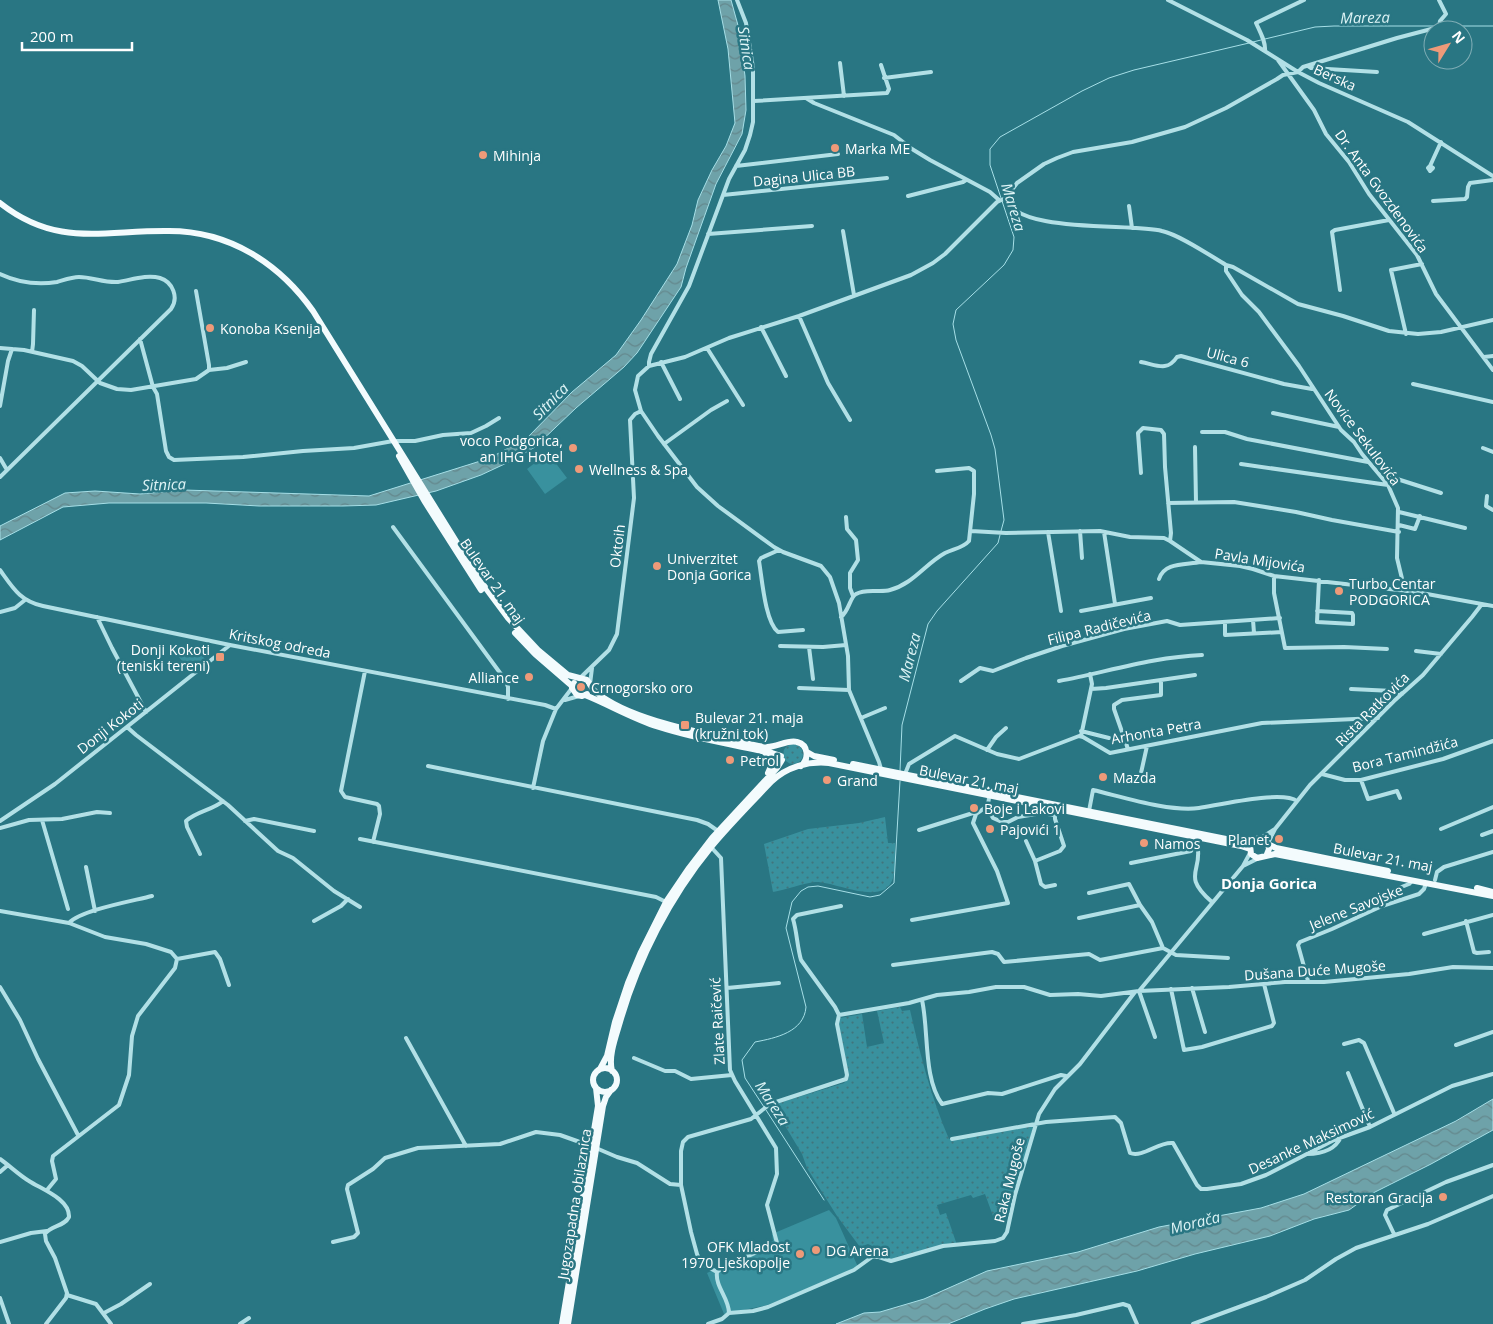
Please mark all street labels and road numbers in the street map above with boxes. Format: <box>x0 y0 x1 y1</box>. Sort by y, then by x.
street label: Berska <box>1311 59 1359 95</box>
street label: Dr. Anta Gvozdenovića <box>1331 126 1433 256</box>
street label: Dagina Ulica BB <box>752 161 856 191</box>
street label: Ulica 6 <box>1205 342 1251 372</box>
street label: Novice Sekulovića <box>1320 385 1406 489</box>
street label: Oktoih <box>605 523 629 569</box>
street label: Bulevar 21. maj <box>456 534 530 628</box>
street label: Pavla Mijovića <box>1213 543 1307 577</box>
street label: Filipa Radičevića <box>1045 605 1153 649</box>
street label: Kritskog odreda <box>227 624 333 662</box>
street label: Rista Ratkovića <box>1331 668 1413 750</box>
street label: Donji Kokoti <box>73 694 147 758</box>
street label: Arhonta Petra <box>1109 714 1203 748</box>
street label: Bora Tamindžića <box>1350 732 1460 776</box>
street label: Bulevar 21. maj <box>918 760 1020 798</box>
street label: Bulevar 21. maj <box>1332 838 1434 876</box>
street label: Jelene Savojske <box>1305 880 1406 935</box>
street label: Dušana Duće Mugoše <box>1244 956 1387 984</box>
street label: Zlate Raičević <box>705 976 729 1065</box>
street label: Desanke Maksimović <box>1245 1103 1377 1178</box>
street label: Jugozapadna obilaznica <box>552 1127 595 1283</box>
street label: Raka Mugoše <box>989 1135 1029 1224</box>

